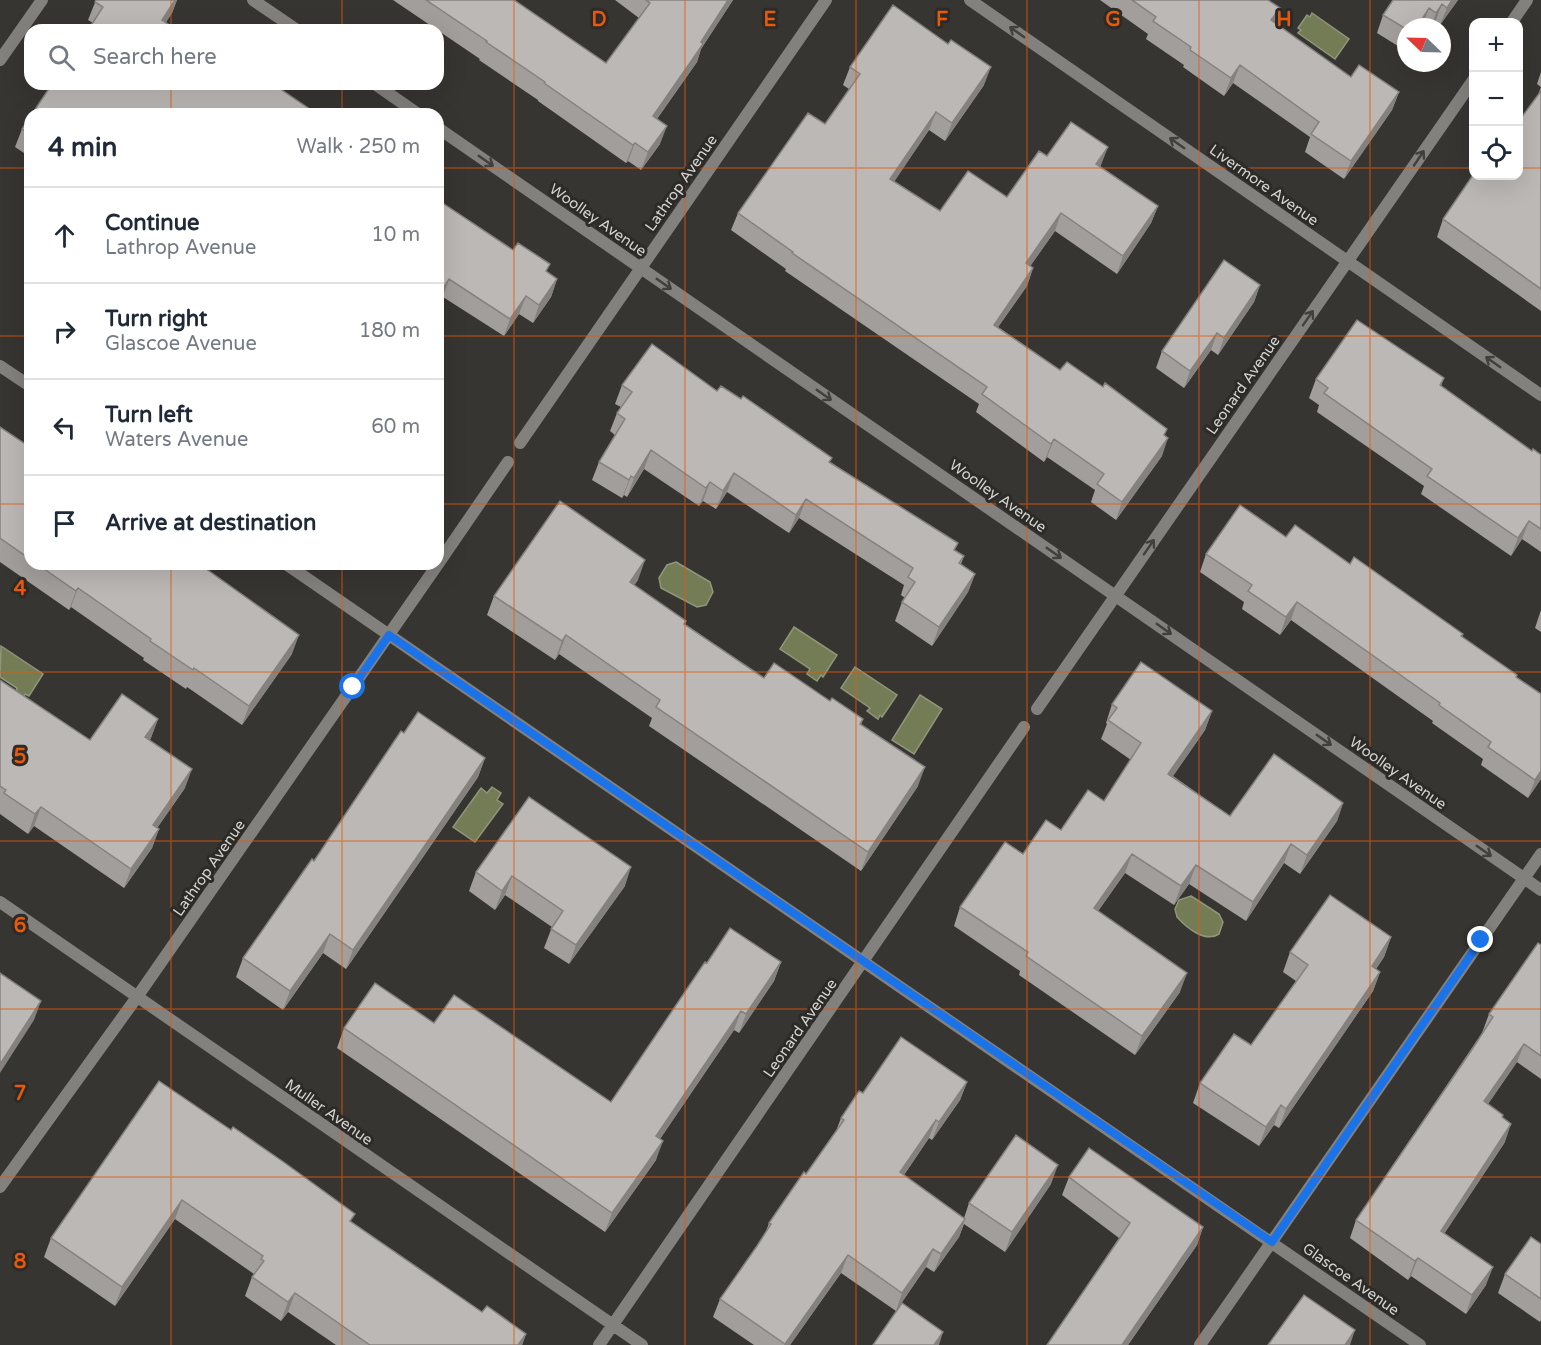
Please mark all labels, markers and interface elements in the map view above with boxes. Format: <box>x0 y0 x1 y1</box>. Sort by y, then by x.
text: D <box>591 8 607 32</box>
text: E <box>764 8 777 32</box>
text: F <box>936 8 948 32</box>
text: G <box>1105 8 1121 32</box>
text: H <box>1276 8 1292 32</box>
north arrow <box>1397 18 1451 72</box>
map controls <box>1469 18 1523 180</box>
button: + <box>1469 18 1523 72</box>
search box <box>24 24 444 90</box>
one-way arrow <box>1008 26 1025 39</box>
icon: search <box>45 41 78 74</box>
text: Search here <box>93 44 217 70</box>
button: − <box>1469 72 1523 126</box>
button: locate <box>1469 126 1523 180</box>
street label: Lathrop Avenue <box>641 131 721 235</box>
text: 4 min <box>48 132 117 163</box>
text: Walk · 250 m <box>297 135 420 159</box>
one-way arrow <box>1169 137 1186 149</box>
street label: Livermore Avenue <box>1206 141 1322 229</box>
one-way arrow <box>1413 150 1425 167</box>
one-way arrow <box>477 155 494 167</box>
street label: Woolley Avenue <box>546 180 650 260</box>
text: Continue <box>105 210 200 236</box>
icon: ahead <box>48 219 81 252</box>
text: 10 m <box>371 223 420 247</box>
text: Lathrop Avenue <box>105 236 256 260</box>
one-way arrow <box>655 278 671 290</box>
text: Turn right <box>105 306 207 332</box>
one-way arrow <box>1302 311 1314 327</box>
icon: right <box>48 315 81 348</box>
text: 180 m <box>359 319 420 343</box>
text: Glascoe Avenue <box>105 332 257 356</box>
street label: Leonard Avenue <box>1202 332 1284 438</box>
one-way arrow <box>1485 356 1502 368</box>
one-way arrow <box>816 389 832 401</box>
text: Turn left <box>105 402 193 428</box>
icon: left <box>48 411 81 444</box>
text: 60 m <box>371 415 420 439</box>
text: Waters Avenue <box>105 428 248 452</box>
street label: Woolley Avenue <box>946 456 1050 536</box>
icon: arrive <box>48 507 81 540</box>
text: Arrive at destination <box>105 510 316 536</box>
one-way arrow <box>1143 540 1155 556</box>
one-way arrow <box>1045 547 1062 559</box>
text: 4 <box>14 577 27 601</box>
one-way arrow <box>1155 623 1171 635</box>
route start <box>339 673 365 699</box>
street label: Woolley Avenue <box>1346 733 1450 813</box>
one-way arrow <box>1315 734 1332 746</box>
text: 5 <box>14 745 26 769</box>
street label: Lathrop Avenue <box>169 816 249 920</box>
one-way arrow <box>1476 845 1492 857</box>
text: 6 <box>14 914 26 938</box>
route end <box>1467 926 1493 952</box>
street label: Leonard Avenue <box>759 975 841 1081</box>
street label: Muller Avenue <box>282 1075 376 1149</box>
text: 7 <box>14 1082 26 1106</box>
street label: Glascoe Avenue <box>1299 1239 1403 1319</box>
text: 8 <box>14 1250 26 1274</box>

